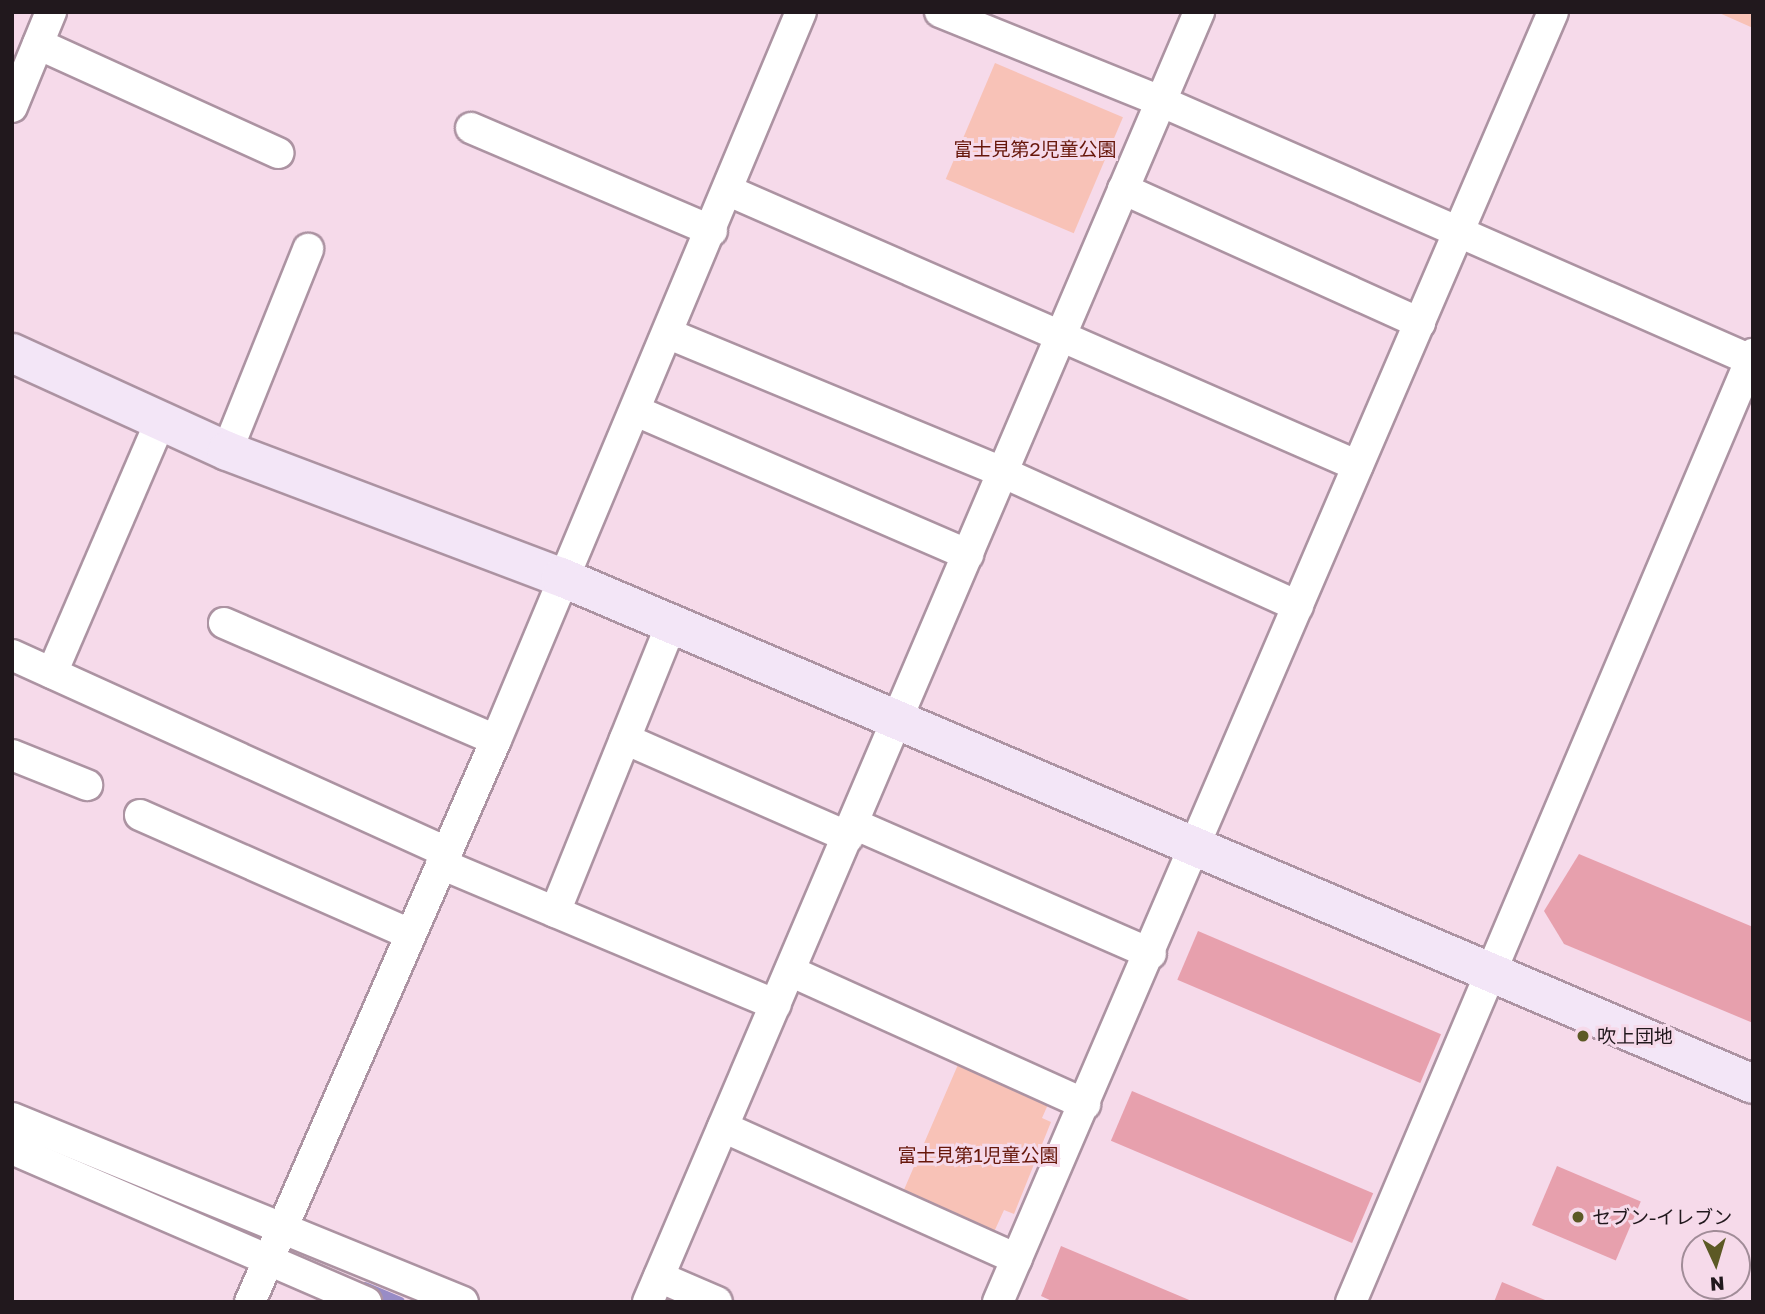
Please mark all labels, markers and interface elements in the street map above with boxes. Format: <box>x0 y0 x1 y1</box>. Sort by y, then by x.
park label: 富士見第2児童公園 <box>953 138 1117 160</box>
place label: 吹上団地 <box>1597 1025 1673 1047</box>
marker: 吹上団地 <box>1575 1028 1591 1044</box>
park label: 富士見第1児童公園 <box>897 1144 1059 1166</box>
place label: セブン-イレブン <box>1592 1206 1732 1228</box>
marker: セブン-イレブン <box>1570 1209 1586 1225</box>
north arrow <box>1681 1230 1751 1300</box>
text: N <box>1709 1272 1725 1296</box>

